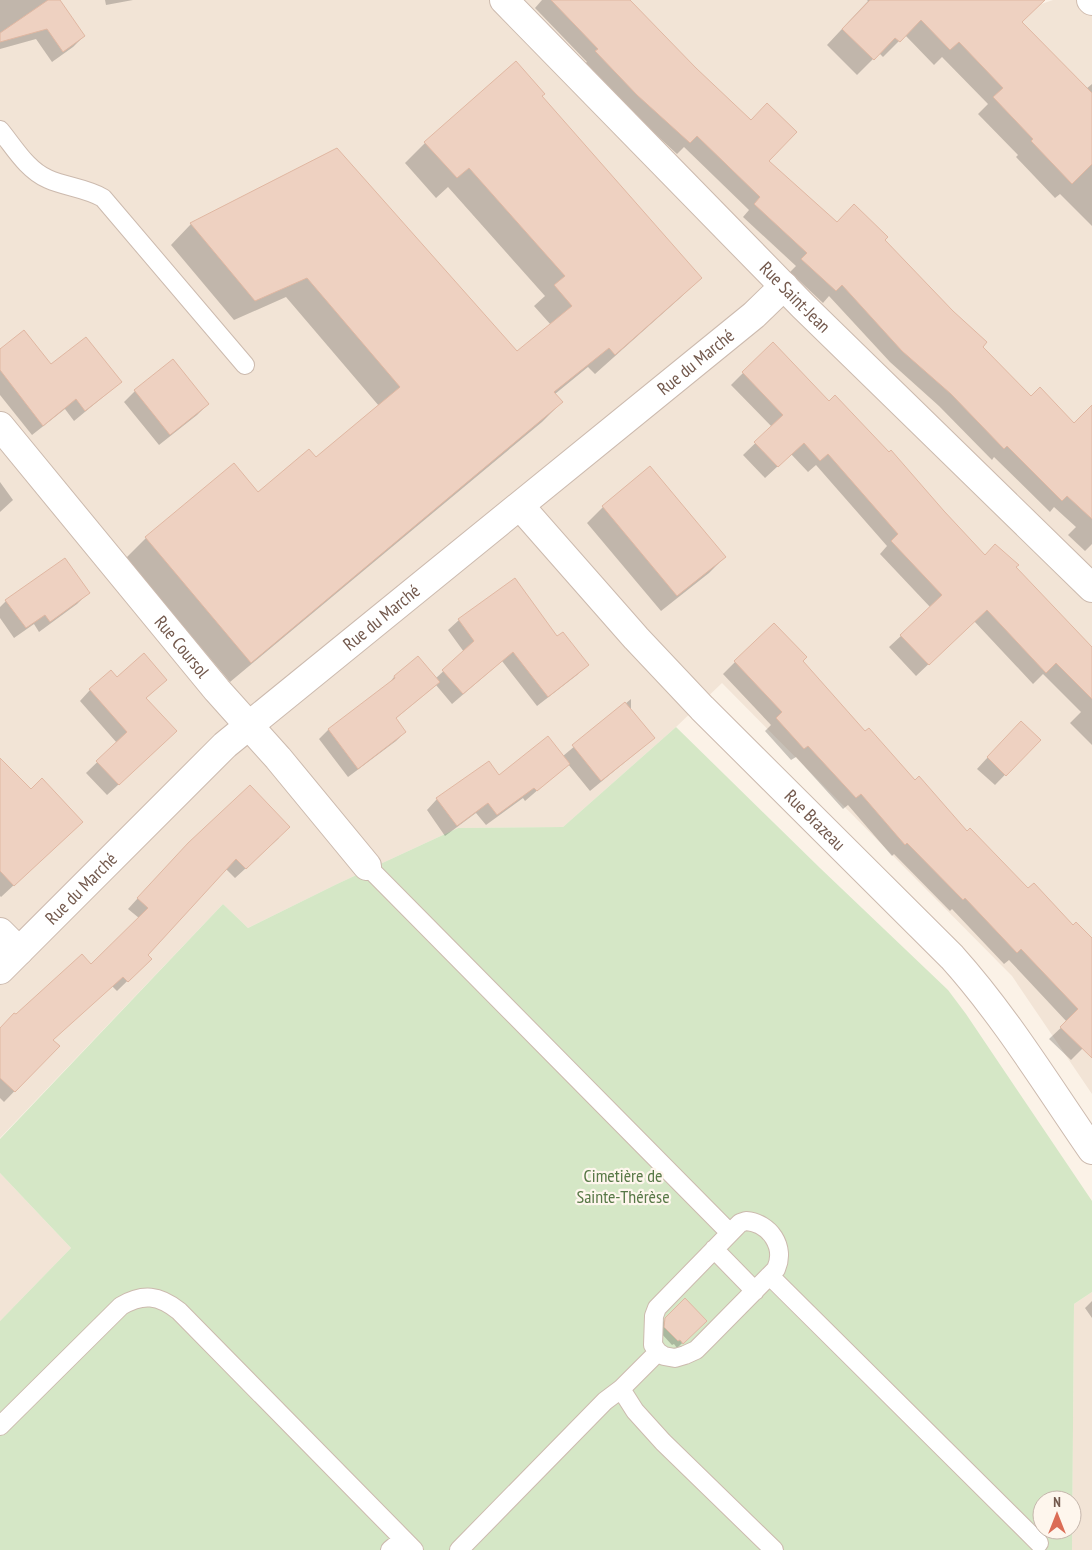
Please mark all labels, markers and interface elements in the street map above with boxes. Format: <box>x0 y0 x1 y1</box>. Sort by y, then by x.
street label: Rue Saint-Jean <box>755 257 836 337</box>
street label: Rue du Marché <box>652 324 739 400</box>
street label: Rue du Marché <box>338 579 424 655</box>
street label: Rue Coursol <box>150 611 215 683</box>
street label: Rue Brazeau <box>780 785 850 855</box>
street label: Rue du Marché <box>40 847 122 929</box>
park label: Cimetière de Sainte-Thérèse <box>576 1164 670 1208</box>
north arrow <box>1032 1490 1082 1540</box>
text: N <box>1053 1493 1061 1511</box>

